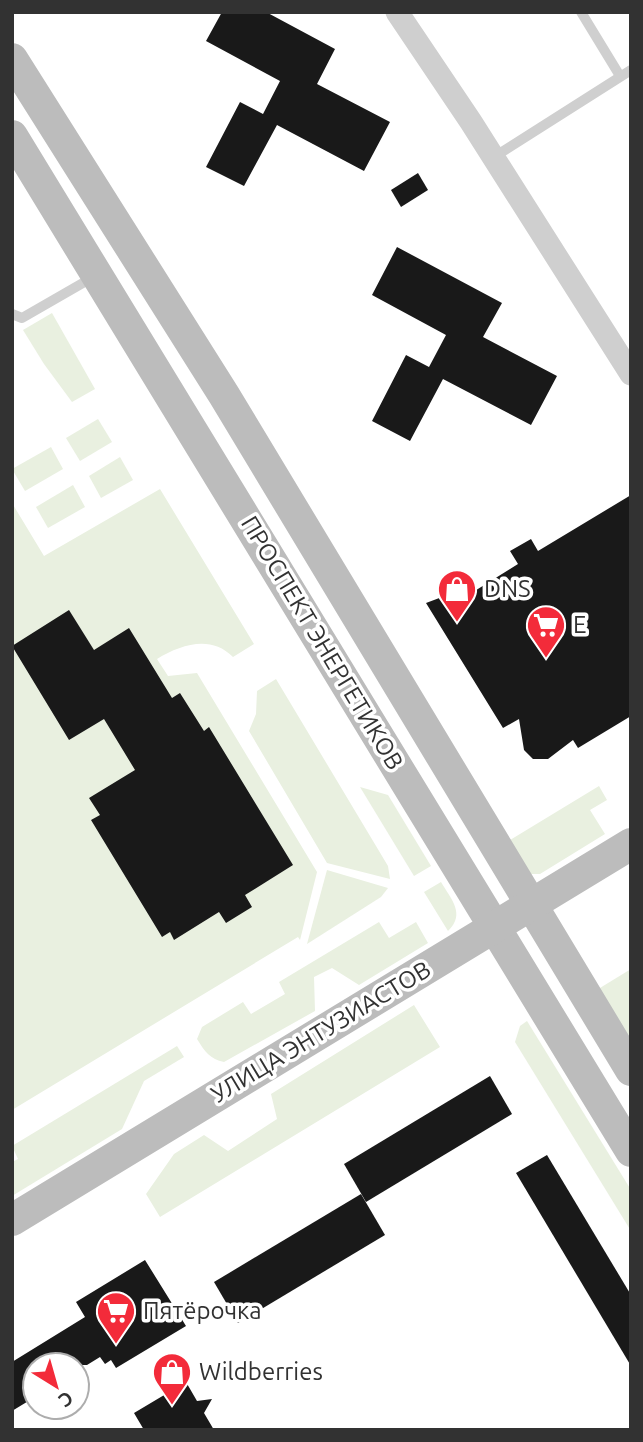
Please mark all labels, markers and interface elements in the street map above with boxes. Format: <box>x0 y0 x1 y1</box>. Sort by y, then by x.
street label: ПРОСПЕКТ ЭНЕРГЕТИКОВ <box>236 511 409 774</box>
shop icon: DNS <box>436 568 478 623</box>
place label: DNS <box>484 575 531 602</box>
supermarket icon: Е <box>525 604 567 659</box>
place label: Е <box>573 611 586 638</box>
street label: УЛИЦА ЭНТУЗИАСТОВ <box>206 955 435 1108</box>
supermarket icon: Пятёрочка <box>95 1290 137 1345</box>
place label: Пятёрочка <box>143 1297 262 1324</box>
north arrow <box>21 1351 91 1421</box>
shop icon: Wildberries <box>151 1351 193 1406</box>
place label: Wildberries <box>199 1358 323 1385</box>
text: С <box>55 1387 78 1412</box>

